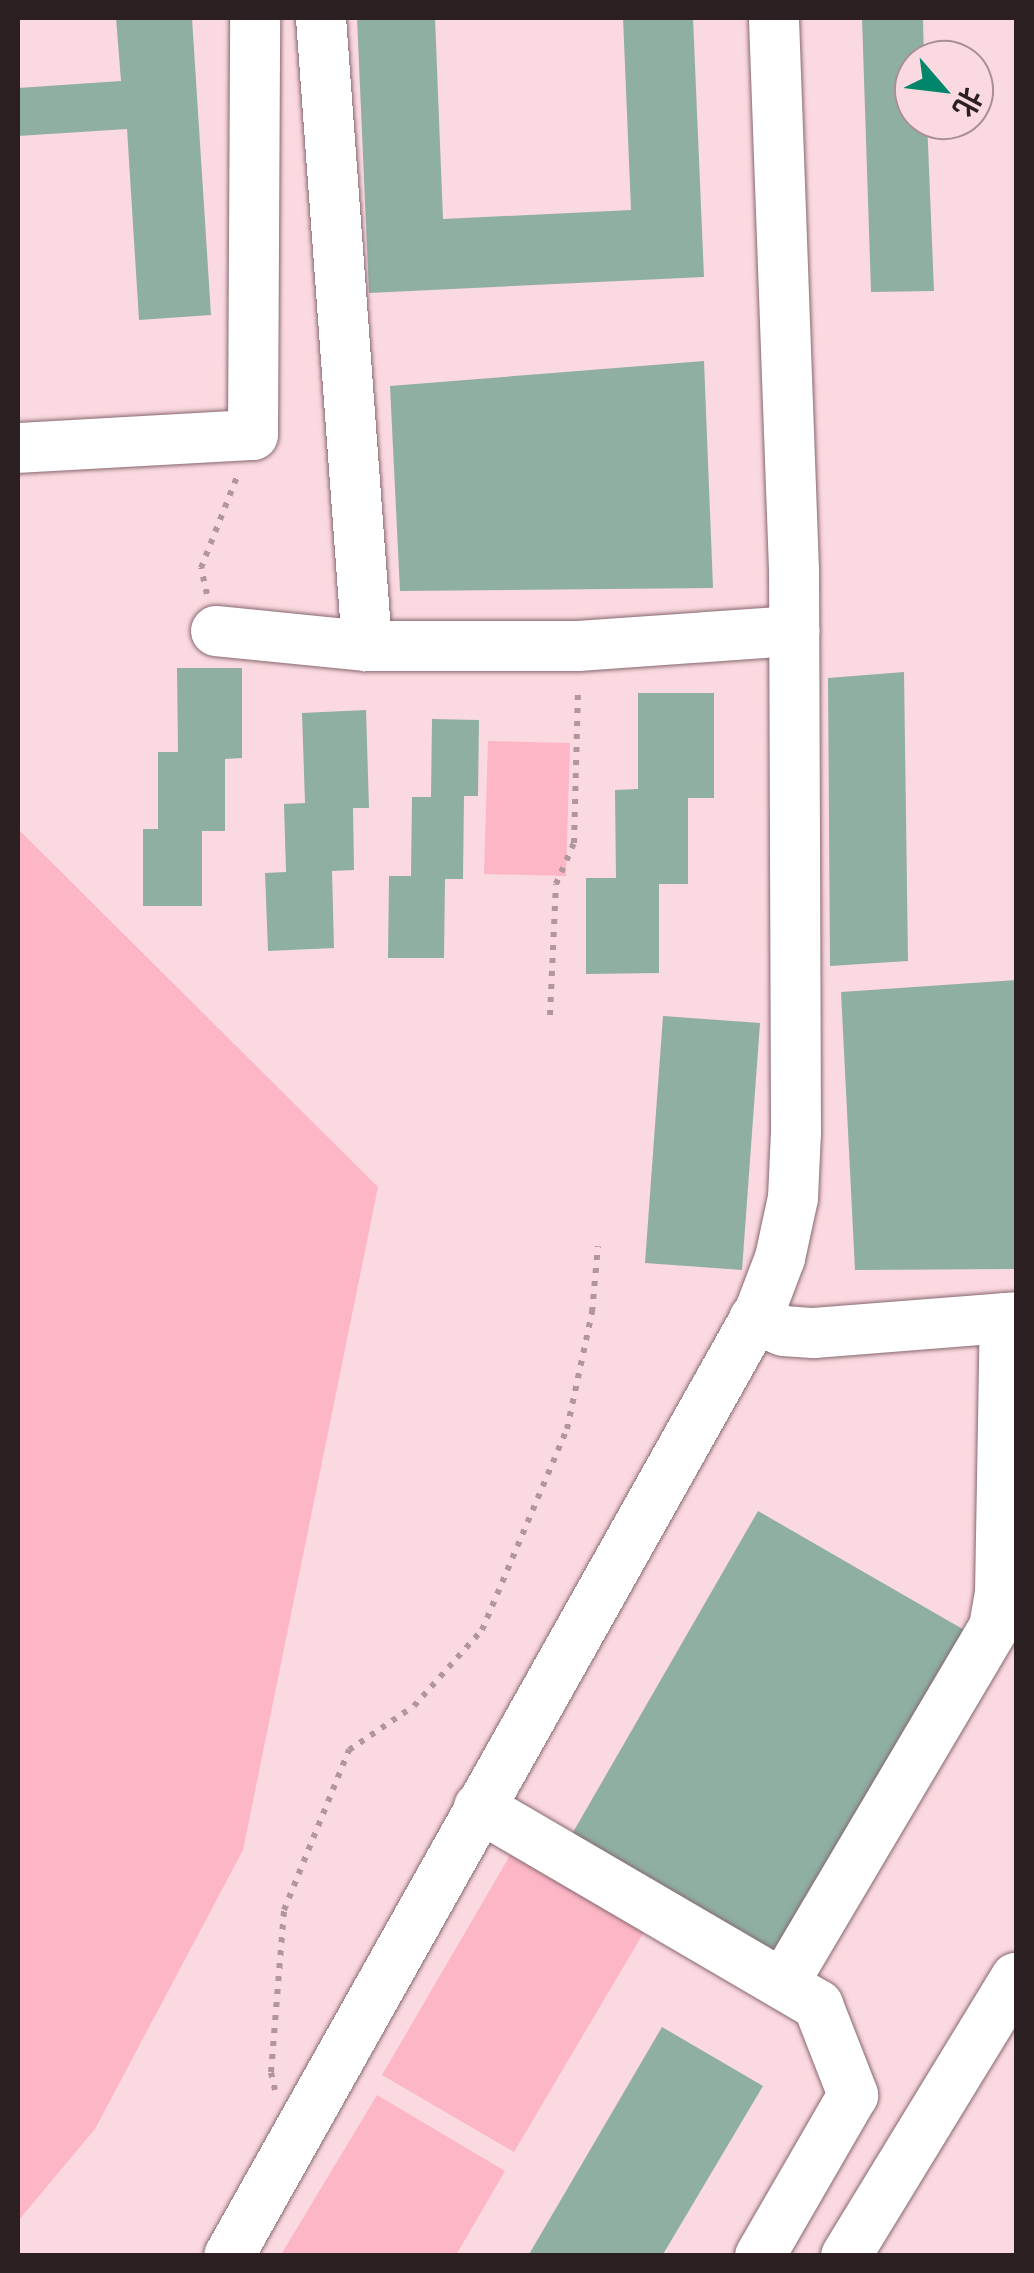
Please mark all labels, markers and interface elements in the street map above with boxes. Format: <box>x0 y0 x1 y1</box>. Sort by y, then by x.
north arrow <box>894 40 994 140</box>
text: 北 <box>945 82 992 124</box>

